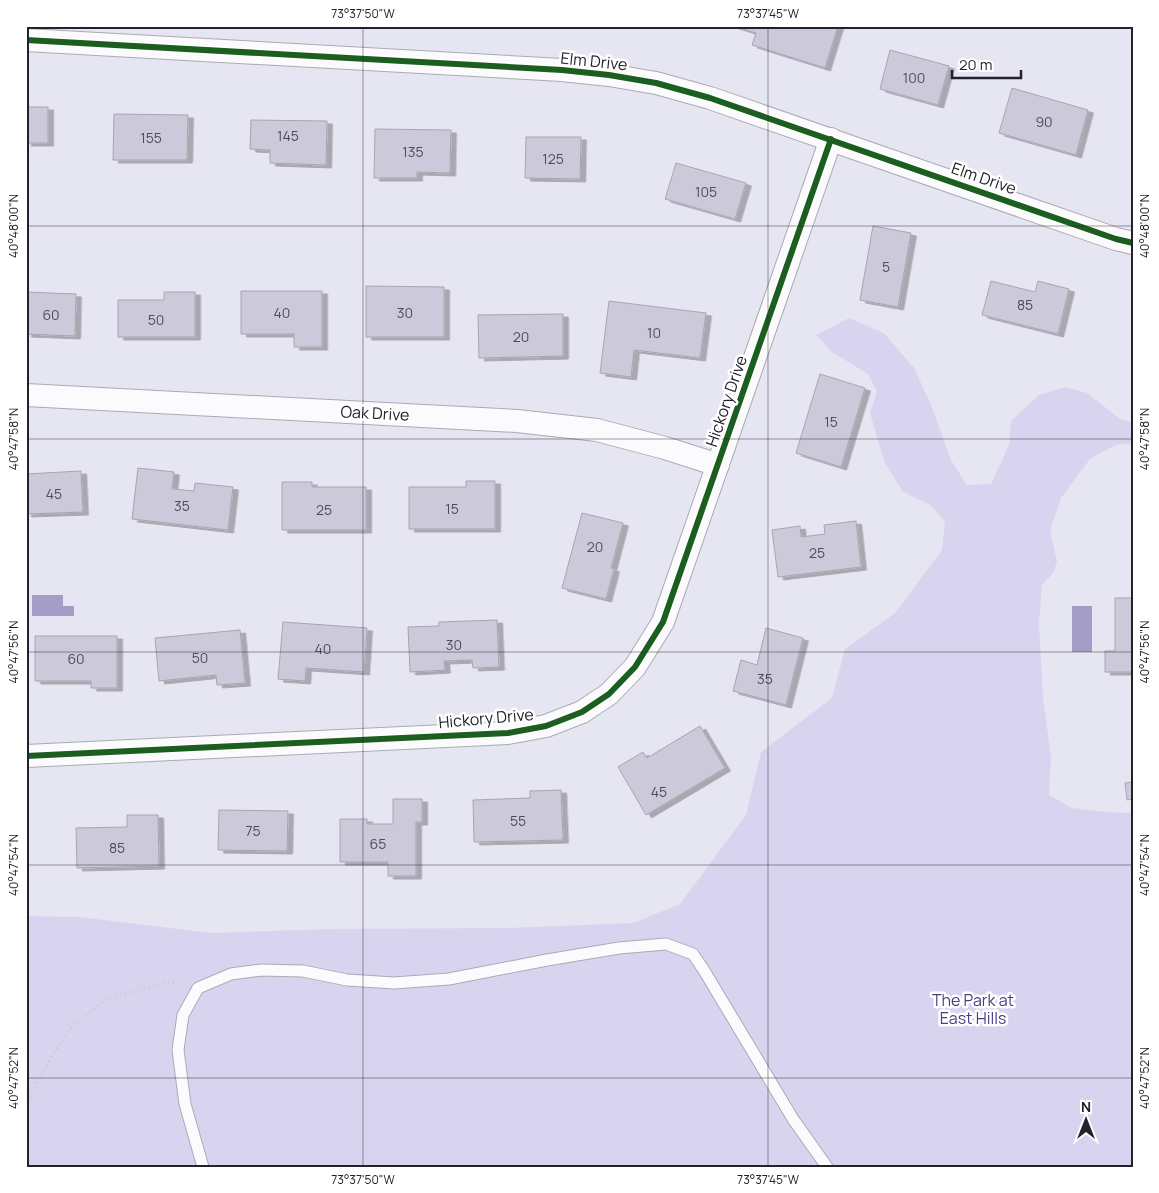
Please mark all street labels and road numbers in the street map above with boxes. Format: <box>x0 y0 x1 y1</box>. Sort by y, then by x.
street label: Elm Drive <box>560 47 628 75</box>
street label: Elm Drive <box>949 157 1019 199</box>
street label: Hickory Drive <box>700 352 752 450</box>
street label: Oak Drive <box>340 400 410 426</box>
street label: Hickory Drive <box>437 703 535 733</box>

